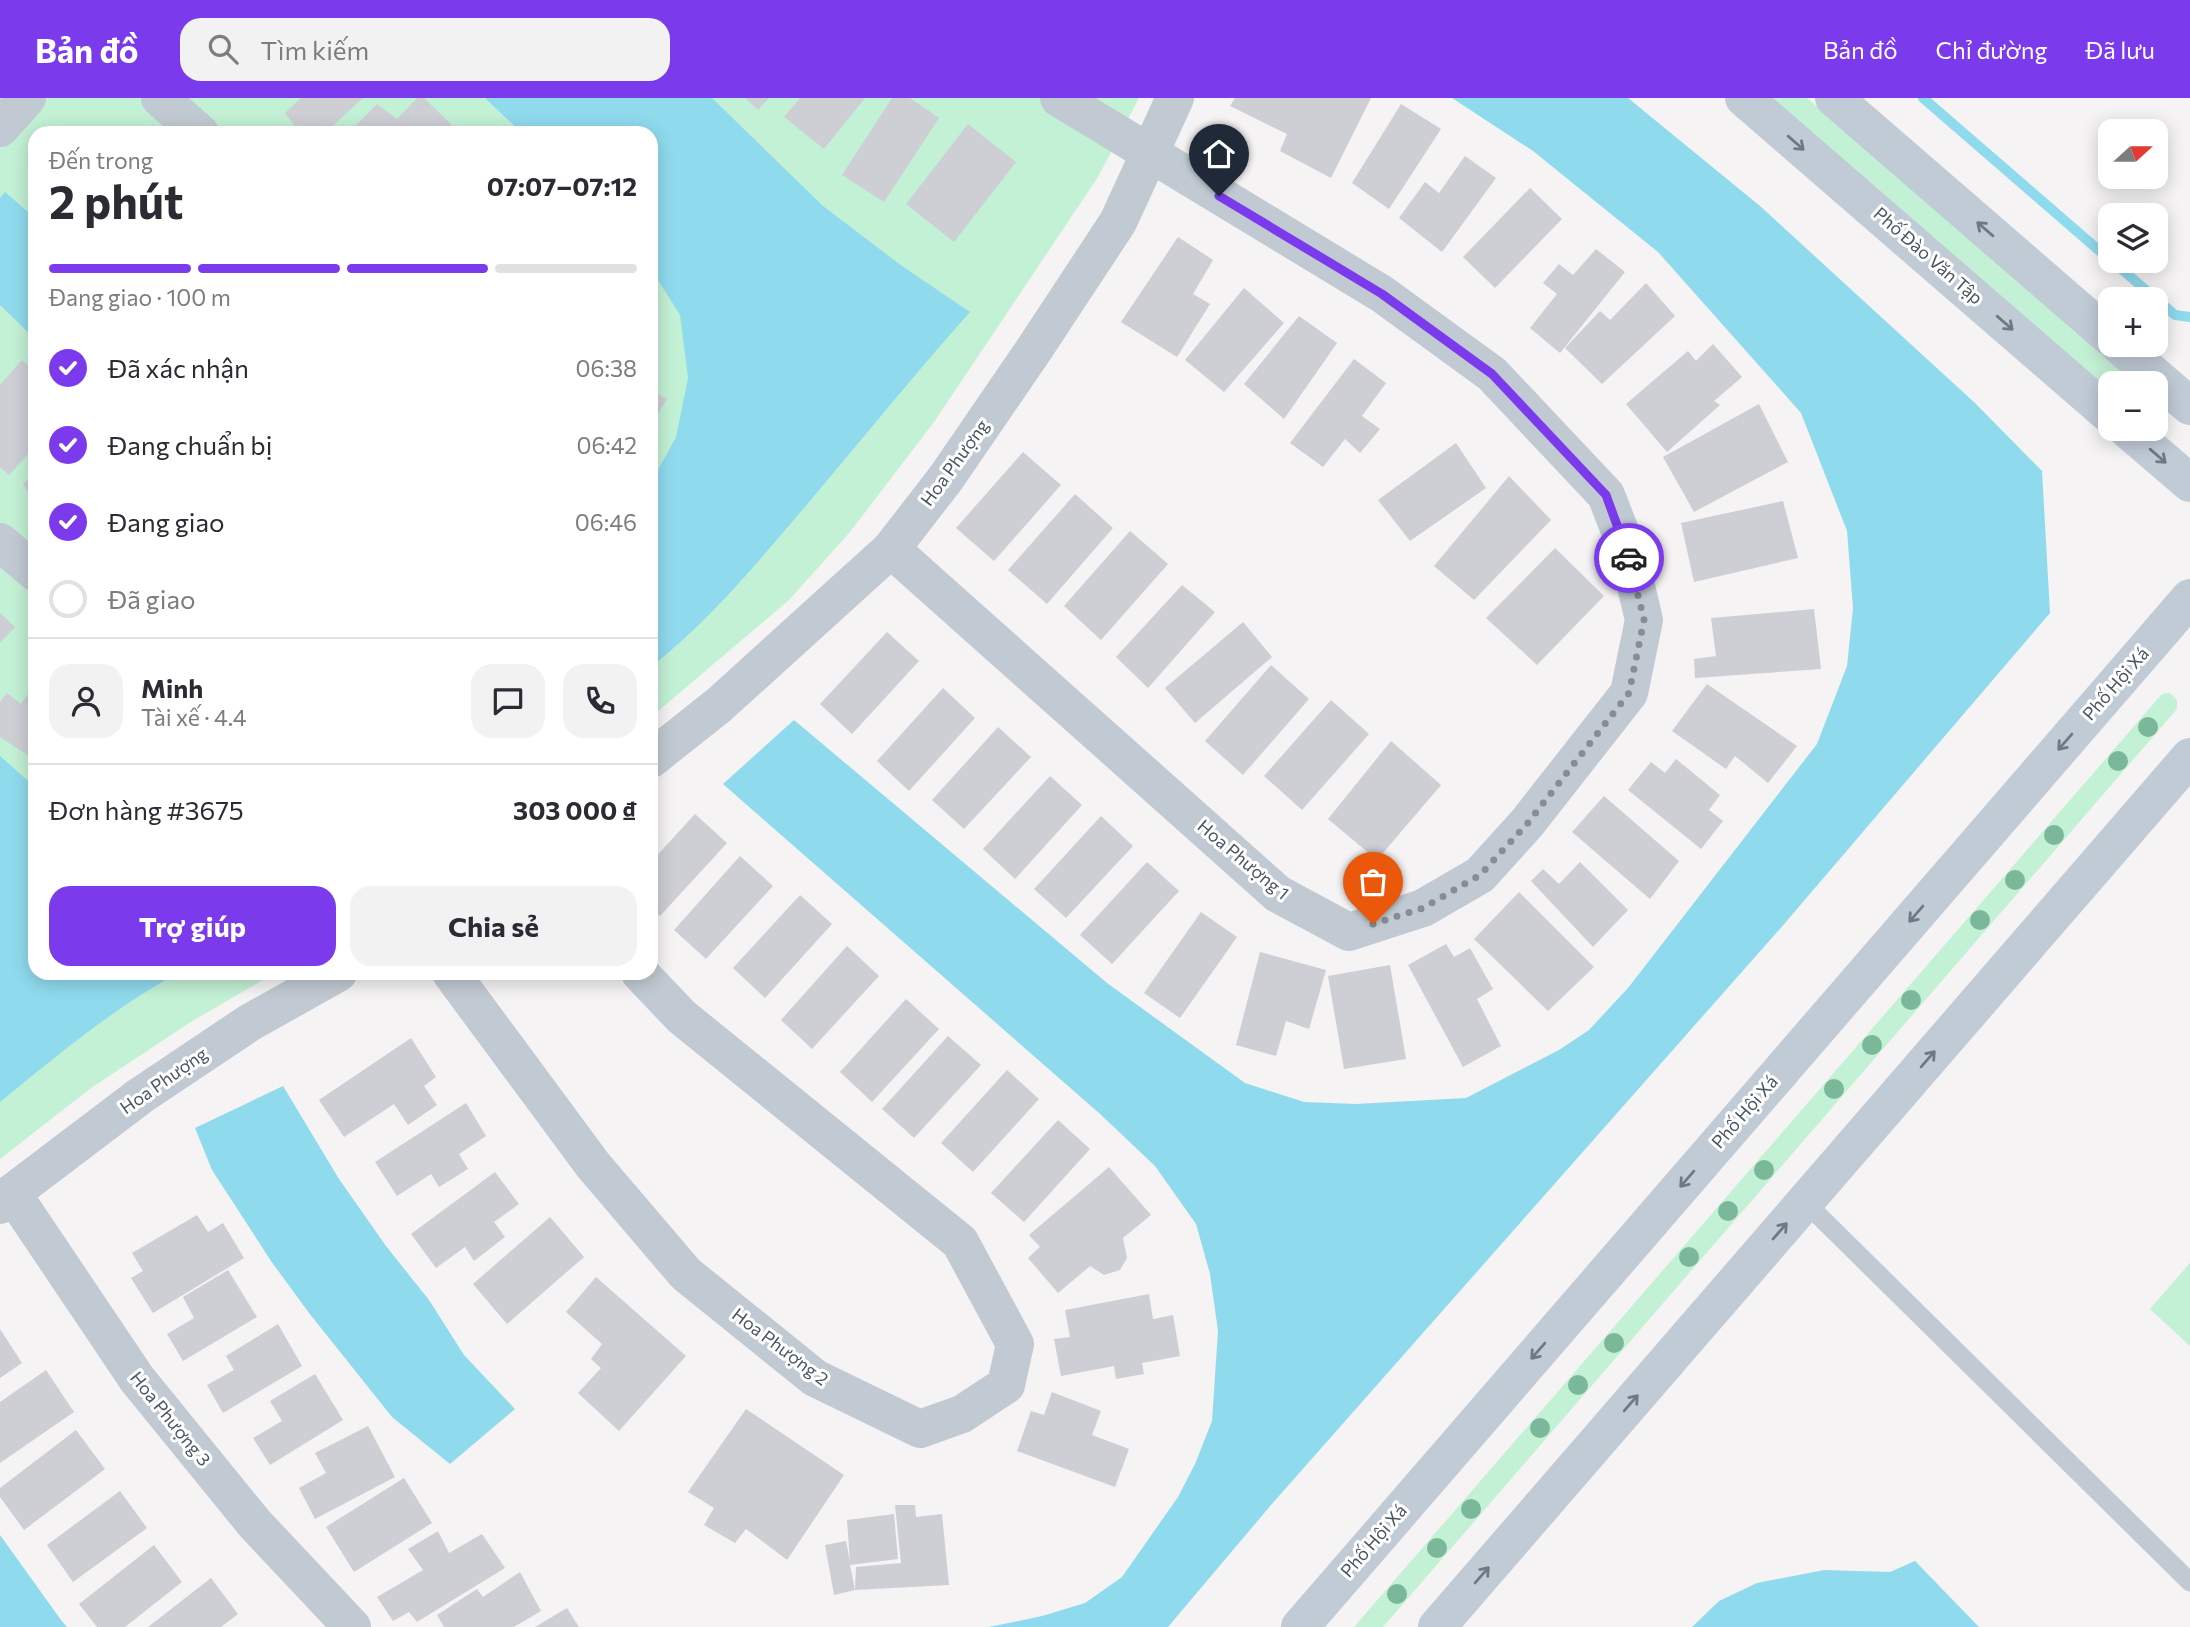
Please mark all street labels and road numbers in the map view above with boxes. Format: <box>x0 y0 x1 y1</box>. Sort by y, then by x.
street label: Phố Đào Văn Tập <box>1870 202 1988 309</box>
street label: Hoa Phượng <box>915 415 993 510</box>
street label: Phố Hội Xá <box>2078 642 2153 724</box>
street label: Hoa Phượng 1 <box>1193 815 1294 904</box>
street label: Hoa Phượng <box>116 1042 212 1118</box>
street label: Phố Hội Xá <box>1707 1070 1782 1152</box>
street label: Hoa Phượng 2 <box>728 1303 833 1390</box>
street label: Hoa Phượng 3 <box>126 1367 216 1470</box>
street label: Phố Hội Xá <box>1336 1499 1411 1581</box>

